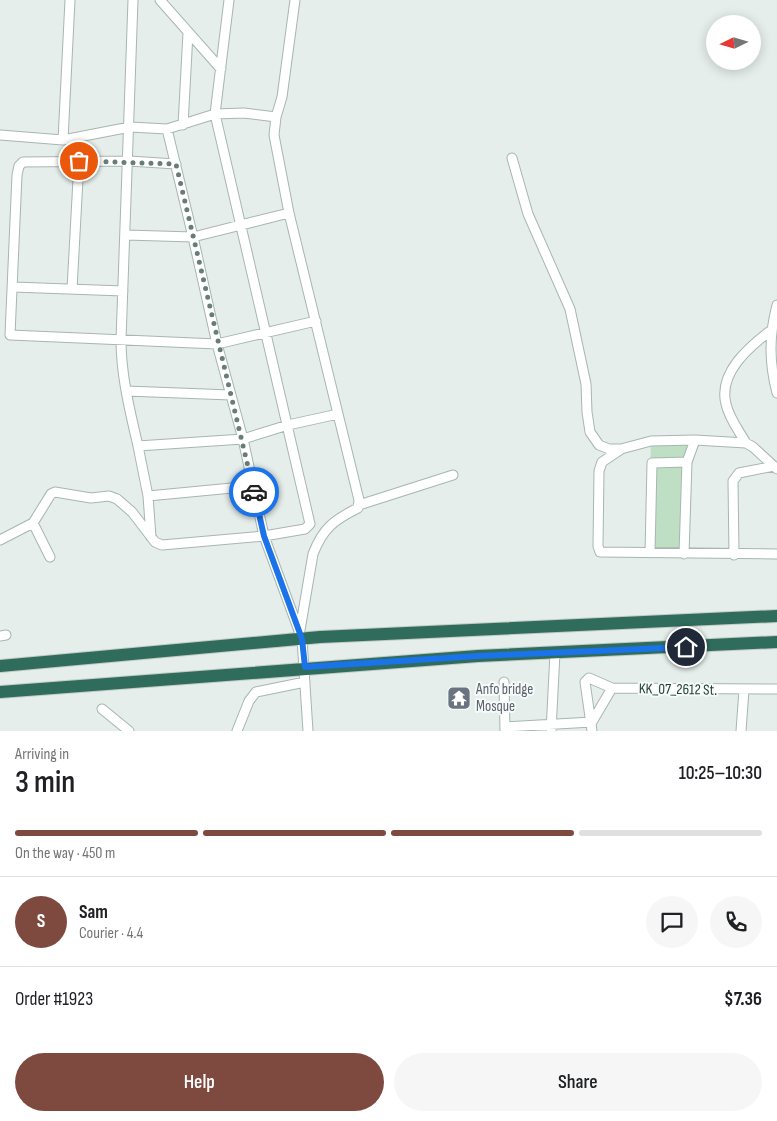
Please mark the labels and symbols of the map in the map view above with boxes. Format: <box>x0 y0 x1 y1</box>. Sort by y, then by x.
north arrow <box>706 15 761 70</box>
pin <box>58 140 100 182</box>
courier <box>229 467 279 517</box>
pin <box>665 626 707 668</box>
street label: KK_07_2612 St. <box>639 679 717 700</box>
place label: Anfo bridge Mosque <box>475 680 533 716</box>
temple icon: Anfo bridge Mosque <box>446 685 472 711</box>

